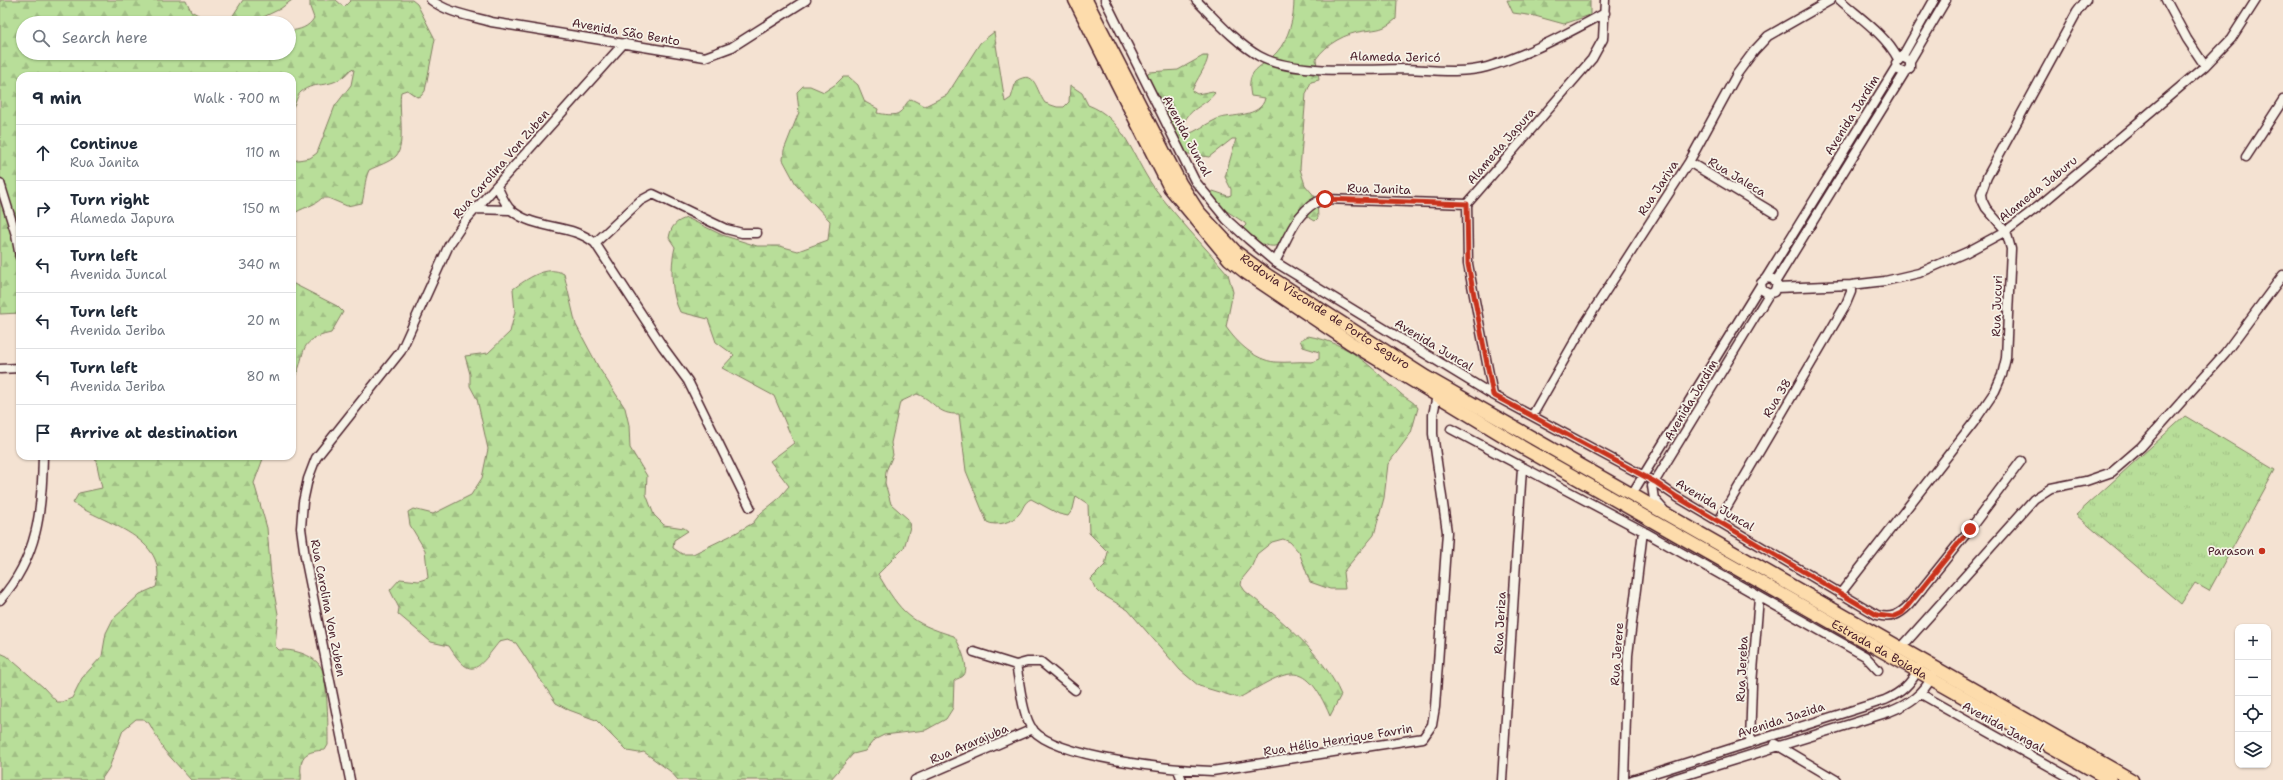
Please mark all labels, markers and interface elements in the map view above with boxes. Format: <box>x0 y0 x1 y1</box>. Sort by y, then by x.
street label: Avenida São Bento <box>571 15 681 49</box>
search box <box>16 16 296 60</box>
icon: search <box>30 27 52 49</box>
text: Search here <box>62 28 148 48</box>
street label: Alameda Jericó <box>1349 48 1441 66</box>
street label: Avenida Jardim <box>1821 72 1883 158</box>
text: 9 min <box>32 87 82 109</box>
text: Walk · 700 m <box>194 90 280 107</box>
street label: Avenida Juncal <box>1159 93 1215 179</box>
street label: Alameda Japura <box>1463 104 1539 188</box>
street label: Rua Carolina Von Zuben <box>449 106 553 222</box>
text: Continue <box>70 134 138 154</box>
icon: ahead <box>32 142 54 164</box>
text: 110 m <box>245 144 280 161</box>
street label: Alameda Jaburu <box>1995 152 2081 226</box>
text: Rua Janita <box>70 154 139 171</box>
street label: Rua Jaleca <box>1705 154 1769 201</box>
street label: Rua Jariva <box>1634 157 1682 219</box>
street label: Rua Janita <box>1347 180 1412 198</box>
text: Turn right <box>70 190 150 210</box>
route start <box>1316 190 1334 208</box>
icon: right <box>32 198 54 220</box>
text: 150 m <box>242 200 280 217</box>
text: Alameda Japura <box>70 210 174 227</box>
text: Turn left <box>70 246 138 266</box>
street label: Rodovia Visconde de Porto Seguro <box>1237 250 1413 373</box>
icon: left <box>32 254 54 276</box>
text: 340 m <box>238 256 280 273</box>
text: Avenida Juncal <box>70 266 167 283</box>
street label: Rua Jucuri <box>1988 275 2006 337</box>
text: Turn left <box>70 302 138 322</box>
icon: left <box>32 310 54 332</box>
text: 20 m <box>247 312 280 329</box>
street label: Avenida Juncal <box>1392 315 1477 375</box>
text: Avenida Jeriba <box>70 322 165 339</box>
street label: Avenida Jardim <box>1661 357 1721 443</box>
text: Turn left <box>70 358 138 378</box>
icon: left <box>32 366 54 388</box>
text: 80 m <box>246 368 280 385</box>
street label: Rua 38 <box>1759 376 1795 420</box>
text: Avenida Jeriba <box>70 378 165 395</box>
icon: arrive <box>32 422 54 444</box>
text: Arrive at destination <box>70 423 238 443</box>
street label: Avenida Juncal <box>1673 475 1758 535</box>
route end <box>1961 520 1979 538</box>
street label: Rua Carolina Von Zuben <box>307 538 349 678</box>
place label: Parason <box>2208 543 2254 559</box>
marker: Parason <box>2257 546 2267 556</box>
street label: Rua Jeriza <box>1490 591 1510 655</box>
street label: Estrada da Boiada <box>1828 616 1931 683</box>
street label: Rua Jerere <box>1607 622 1627 686</box>
map controls <box>2235 624 2271 768</box>
button: + <box>2235 624 2271 660</box>
street label: Rua Jereba <box>1732 635 1752 702</box>
button: − <box>2235 660 2271 696</box>
button: locate <box>2235 696 2271 732</box>
street label: Avenida Jazida <box>1735 698 1827 742</box>
street label: Avenida Jangal <box>1959 698 2047 756</box>
street label: Rua Ararajuba <box>927 720 1011 768</box>
street label: Rua Hélio Henrique Favrin <box>1262 720 1414 760</box>
button: layers <box>2235 732 2271 768</box>

